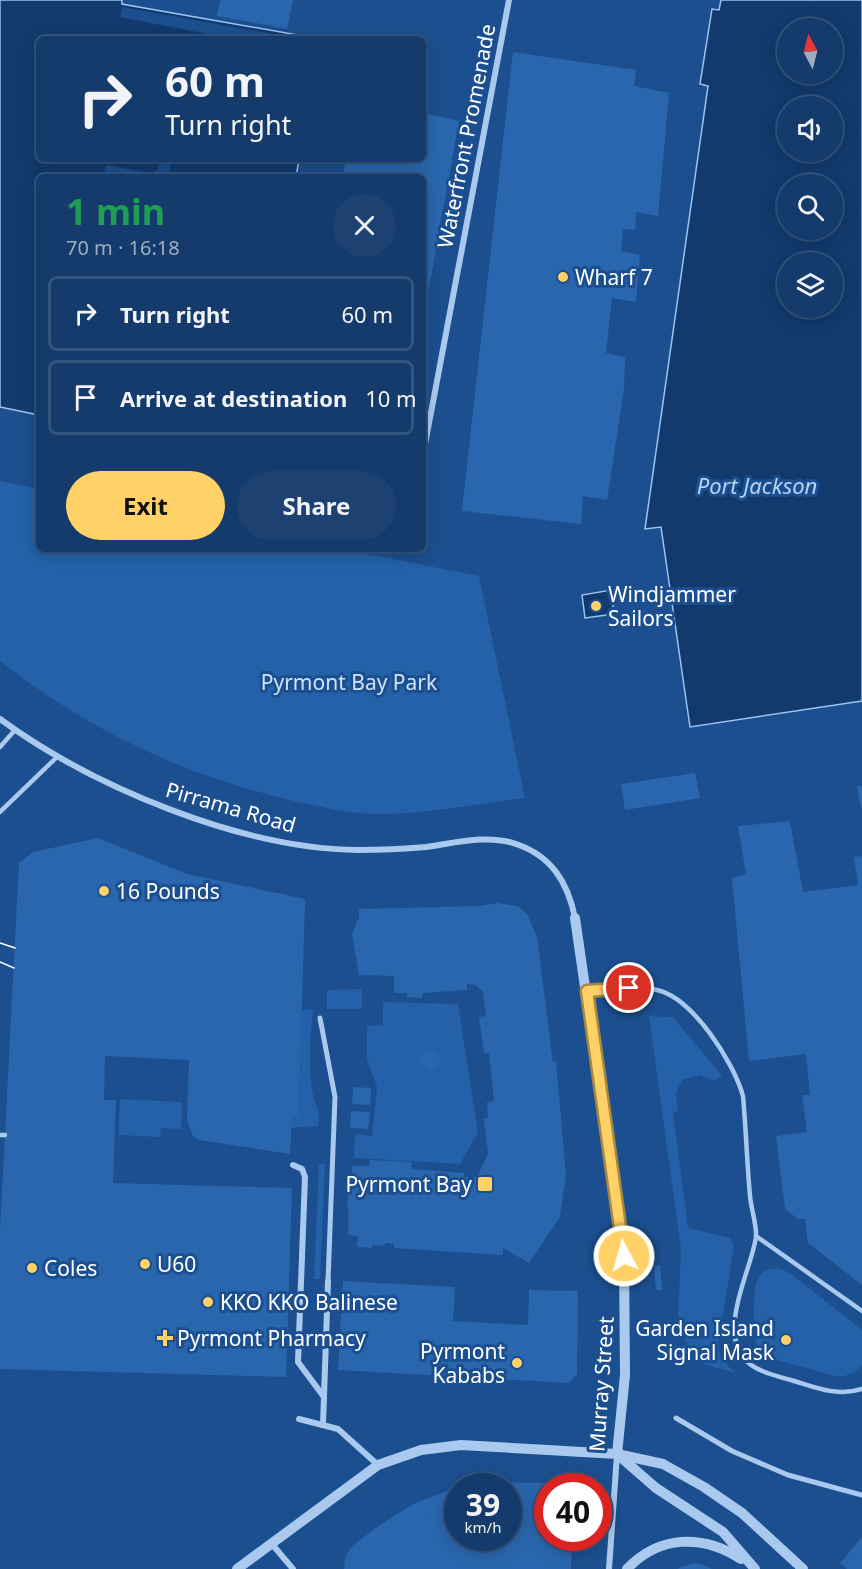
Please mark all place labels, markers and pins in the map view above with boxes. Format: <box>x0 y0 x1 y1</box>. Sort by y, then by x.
place label: Wharf 7 <box>575 263 653 291</box>
marker: Wharf 7 <box>556 270 570 284</box>
place label: Windjammer Sailors <box>608 580 736 632</box>
marker: Windjammer Sailors <box>589 599 603 613</box>
place label: 16 Pounds <box>116 877 220 905</box>
marker: 16 Pounds <box>97 884 111 898</box>
pin <box>603 962 654 1013</box>
place label: Pyrmont Bay <box>345 1170 472 1198</box>
marker: Pyrmont Bay <box>476 1175 494 1193</box>
place label: U60 <box>157 1250 196 1278</box>
place label: Coles <box>44 1254 97 1282</box>
marker: U60 <box>138 1257 152 1271</box>
marker: Coles <box>25 1261 39 1275</box>
place label: KKO KKO Balinese <box>220 1288 398 1316</box>
marker: KKO KKO Balinese <box>201 1295 215 1309</box>
place label: Garden Island Signal Mask <box>635 1314 775 1366</box>
place label: Pyrmont Pharmacy <box>177 1324 366 1352</box>
marker: Pyrmont Pharmacy <box>158 1331 172 1345</box>
marker: Garden Island Signal Mask <box>779 1333 793 1347</box>
place label: Pyrmont Kababs <box>420 1337 505 1389</box>
marker: Pyrmont Kababs <box>510 1356 524 1370</box>

